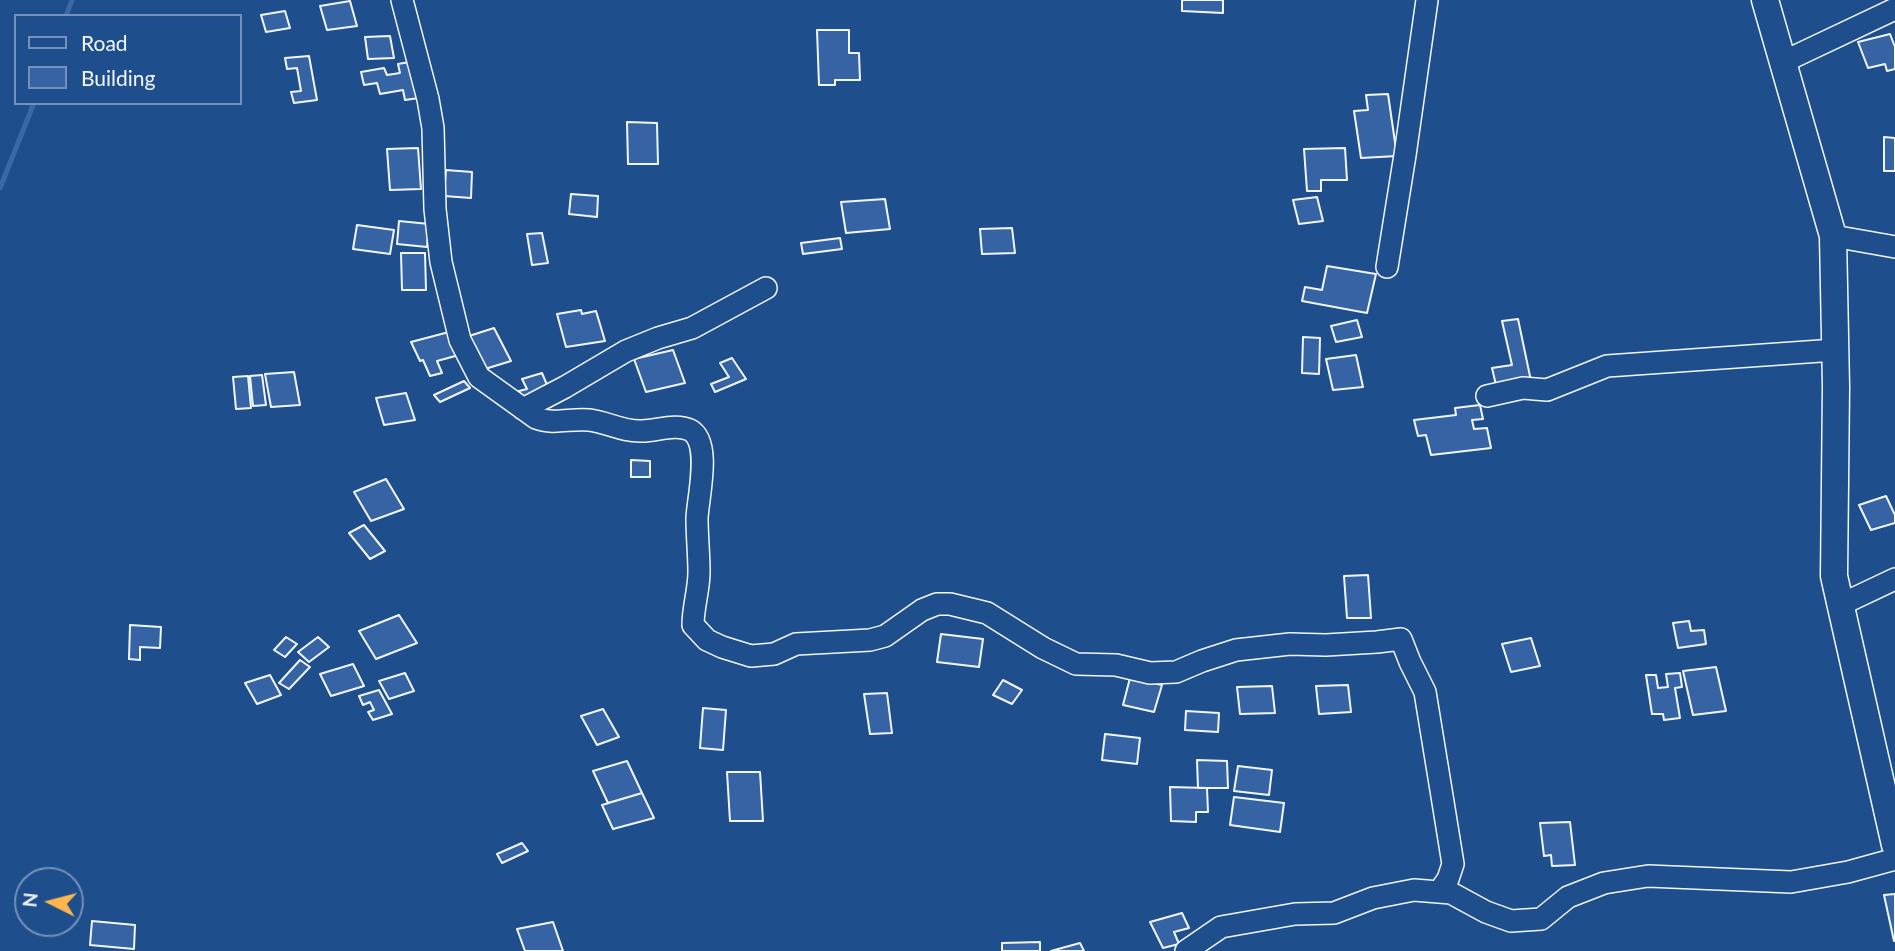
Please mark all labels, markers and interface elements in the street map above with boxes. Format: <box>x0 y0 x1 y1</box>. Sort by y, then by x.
legend <box>14 14 242 105</box>
text: Road <box>81 30 128 55</box>
text: Building <box>81 65 156 90</box>
north arrow <box>14 867 84 937</box>
text: N <box>17 891 42 908</box>

